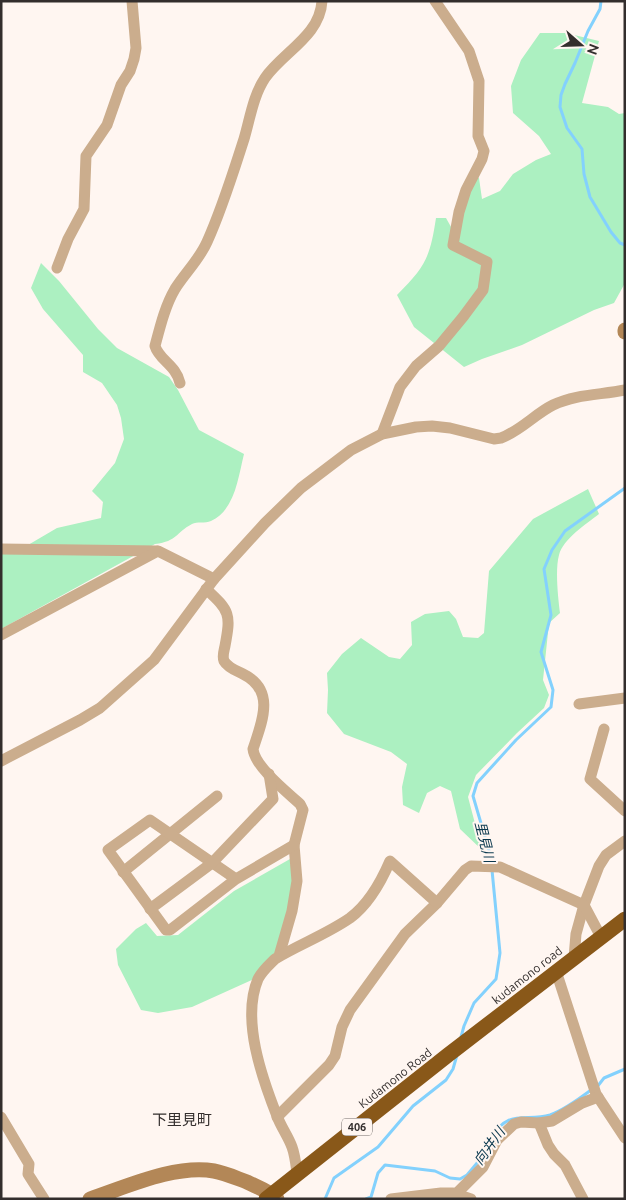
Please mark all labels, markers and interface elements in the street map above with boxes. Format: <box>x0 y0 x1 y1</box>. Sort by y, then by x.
north arrow <box>556 20 606 70</box>
text: N <box>584 42 603 57</box>
water label: 里見川 <box>472 820 498 866</box>
street label: kudamono road <box>490 944 564 1006</box>
street label: Kudamono Road <box>356 1045 434 1111</box>
district label: 下里見町 <box>152 1111 212 1128</box>
road number: 406 <box>342 1118 372 1136</box>
water label: 向井川 <box>470 1123 509 1168</box>

